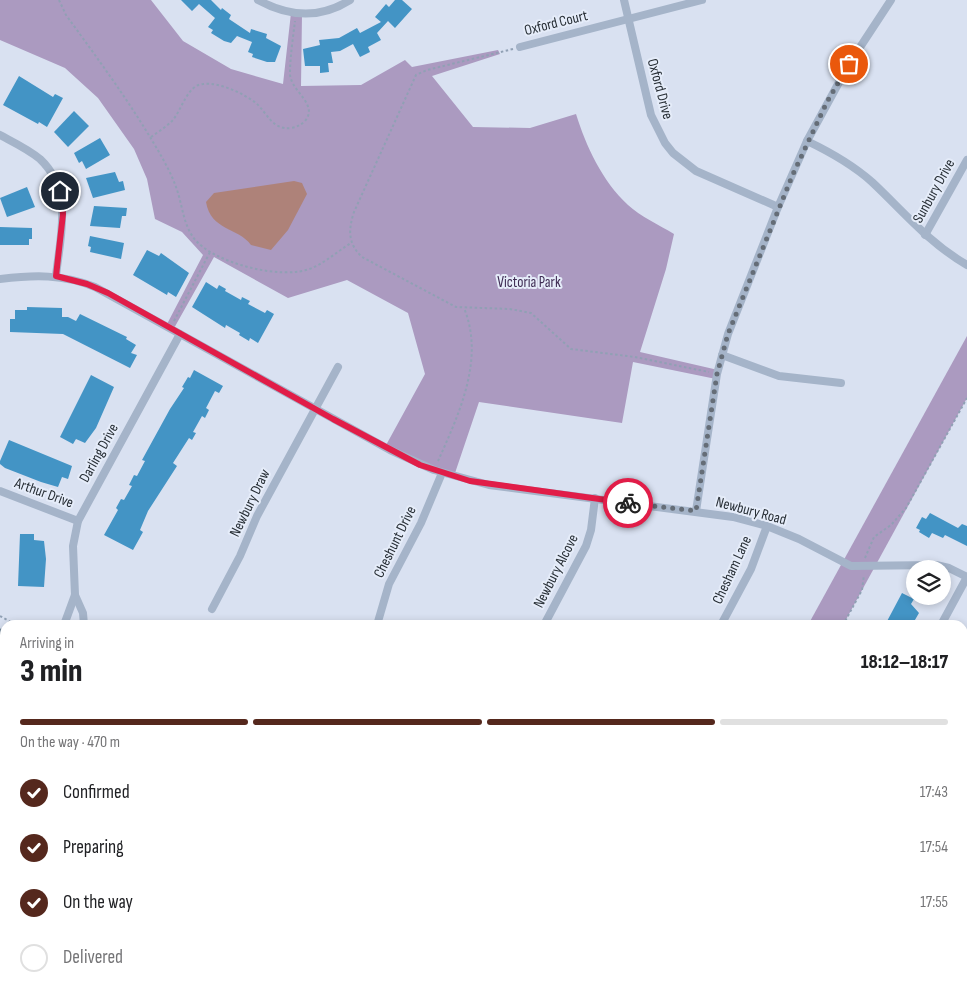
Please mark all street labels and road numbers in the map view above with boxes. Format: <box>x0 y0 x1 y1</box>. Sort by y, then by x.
street label: Oxford Court <box>522 6 590 40</box>
street label: Oxford Drive <box>643 57 677 121</box>
street label: Sunbury Drive <box>909 156 959 226</box>
street label: Darling Drive <box>75 420 123 486</box>
street label: Newbury Draw <box>226 466 275 540</box>
street label: Arthur Drive <box>11 473 76 512</box>
street label: Newbury Road <box>714 492 788 530</box>
street label: Cheshunt Drive <box>369 503 421 581</box>
street label: Newbury Alcove <box>529 531 583 611</box>
street label: Chesham Lane <box>708 533 756 607</box>

